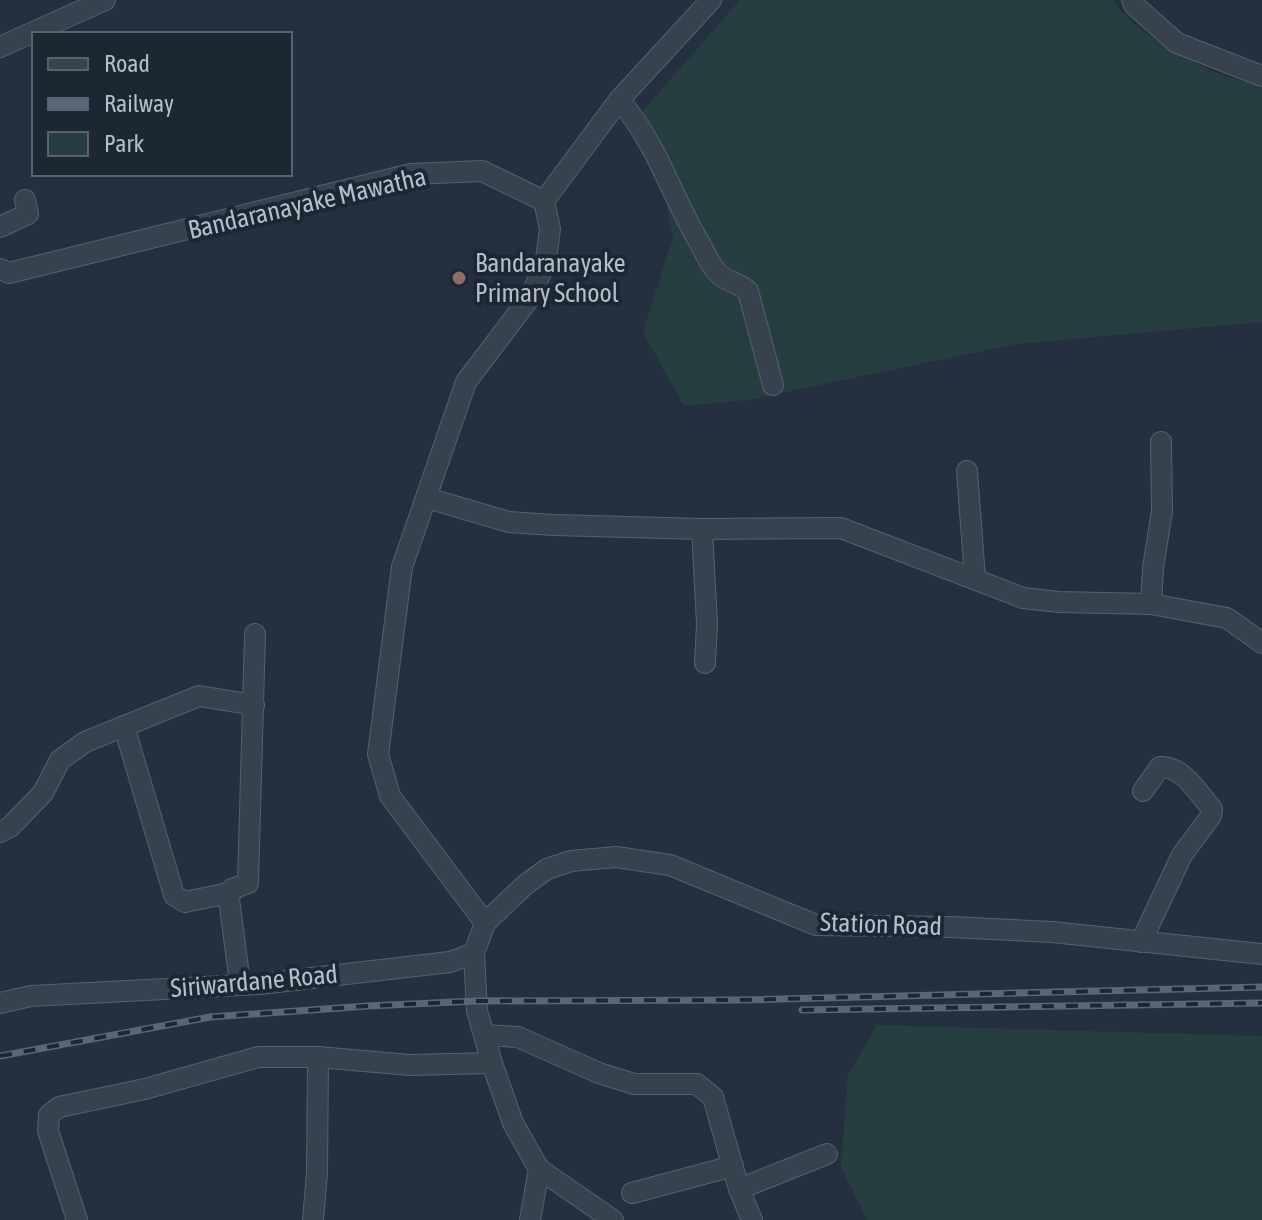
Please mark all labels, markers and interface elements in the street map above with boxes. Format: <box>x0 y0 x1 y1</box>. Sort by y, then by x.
legend <box>32 32 292 176</box>
text: Road <box>104 50 150 77</box>
text: Railway <box>104 90 174 117</box>
text: Park <box>104 130 145 157</box>
street label: Bandaranayake Mawatha <box>185 161 429 245</box>
place label: Bandaranayake Primary School <box>475 248 626 308</box>
marker: Bandaranayake Primary School <box>450 269 468 287</box>
street label: Station Road <box>820 907 942 941</box>
street label: Siriwardane Road <box>169 959 339 1003</box>

